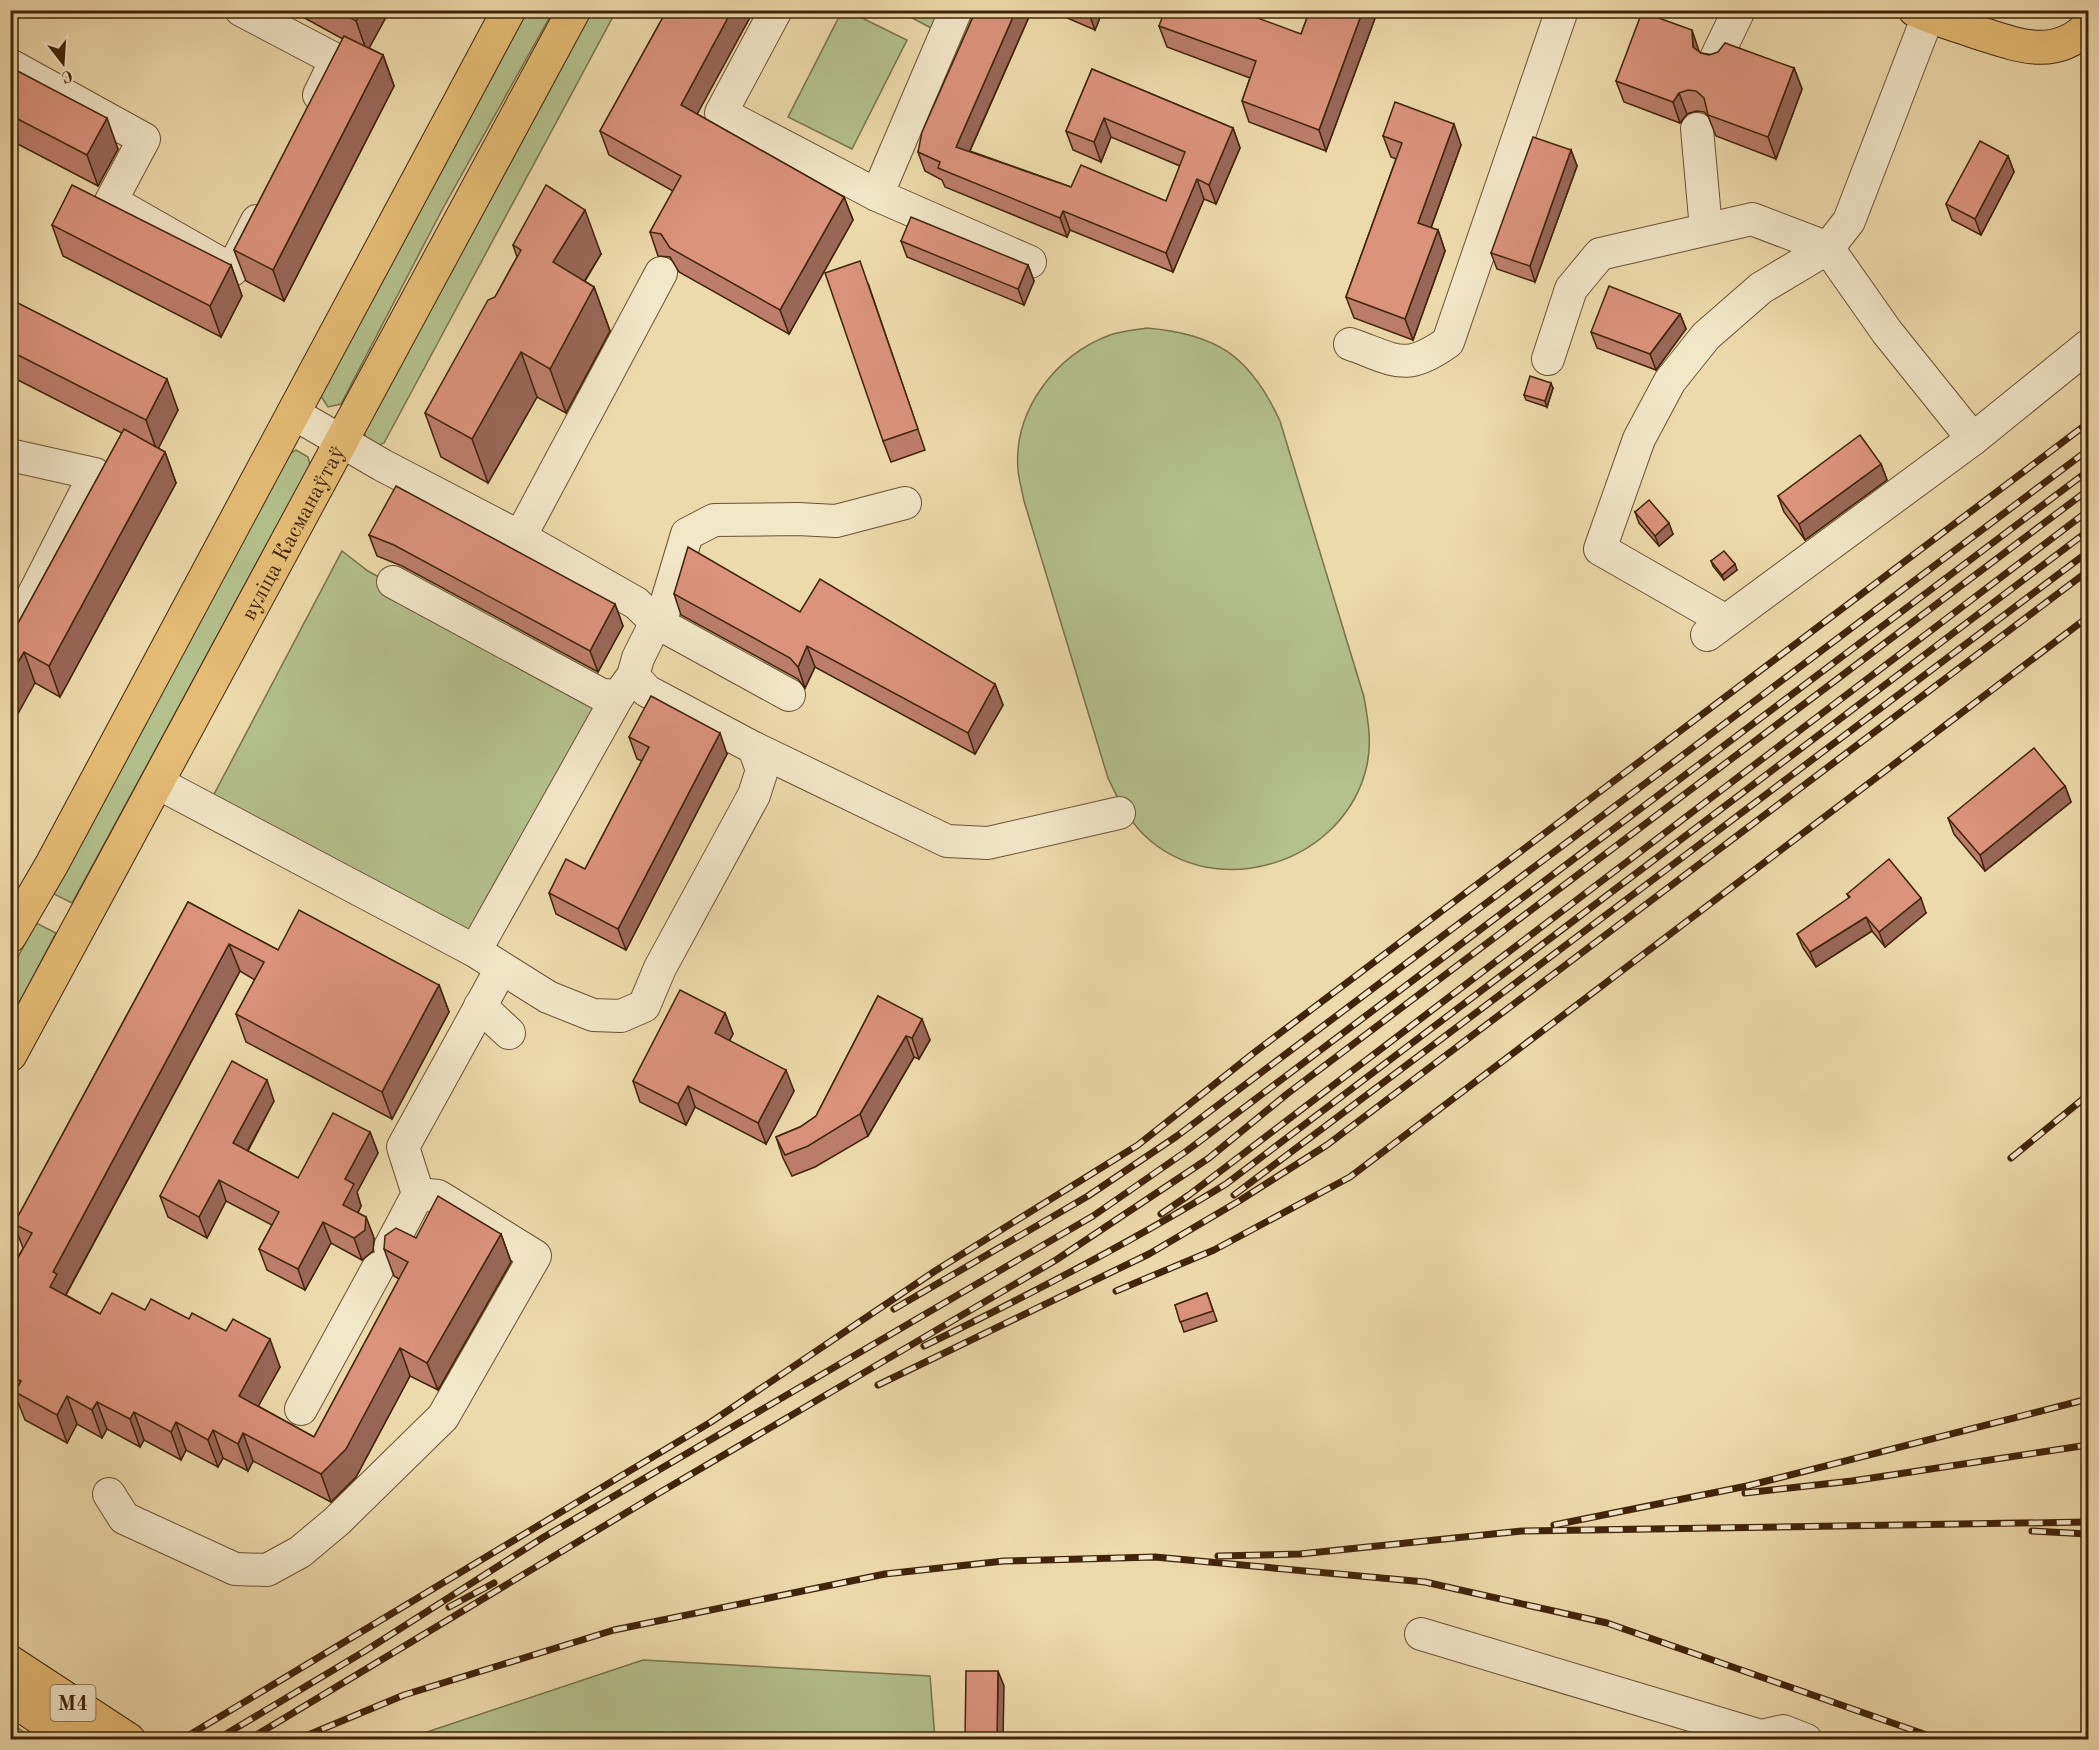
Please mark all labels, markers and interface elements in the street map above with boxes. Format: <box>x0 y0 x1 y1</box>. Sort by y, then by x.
north arrow <box>33 33 93 93</box>
text: С <box>59 66 74 85</box>
street label: вуліца Касманаўтаў <box>238 442 350 624</box>
road number: М4 <box>50 1685 96 1721</box>

